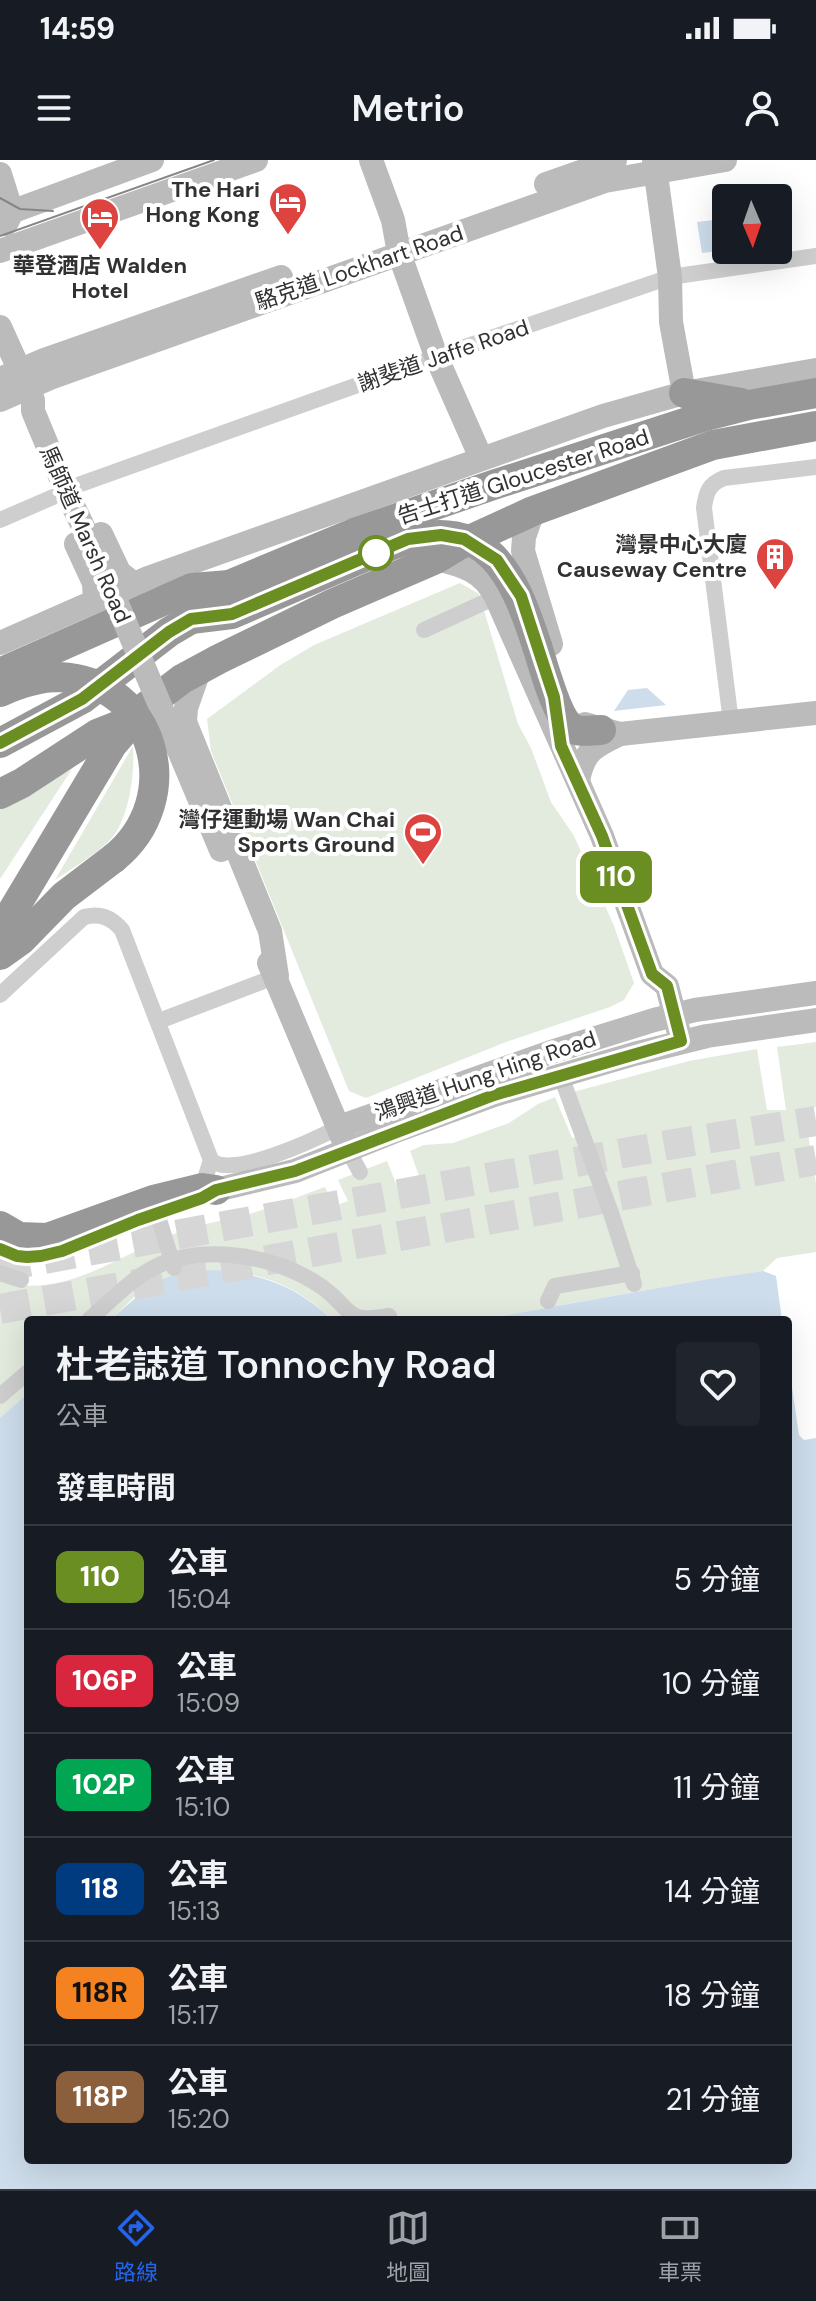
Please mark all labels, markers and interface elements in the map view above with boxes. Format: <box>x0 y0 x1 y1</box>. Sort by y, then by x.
text: 14:59 <box>40 9 115 48</box>
text: Metrio <box>351 85 465 132</box>
icon: menu <box>32 86 76 130</box>
icon: person <box>740 86 784 130</box>
place label: The Hari Hong Kong <box>145 175 260 229</box>
hotel icon: The Hari Hong Kong <box>267 181 309 236</box>
north arrow <box>712 184 792 264</box>
map controls <box>712 184 792 264</box>
hotel icon: 華登酒店 Walden Hotel <box>79 196 121 251</box>
street label: 駱克道 Lockhart Road <box>251 218 467 317</box>
place label: 華登酒店 Walden Hotel <box>13 251 187 305</box>
street label: 謝斐道 Jaffe Road <box>354 313 532 398</box>
street label: 告士打道 Gloucester Road <box>394 422 653 531</box>
street label: 馬師道 Marsh Road <box>33 441 138 627</box>
place label: 灣景中心大廈 Causeway Centre <box>557 530 747 584</box>
unlabelled marker <box>359 536 393 570</box>
building icon: 灣景中心大廈 Causeway Centre <box>754 536 796 591</box>
place label: 灣仔運動場 Wan Chai Sports Ground <box>178 805 395 859</box>
sports icon: 灣仔運動場 Wan Chai Sports Ground <box>402 811 444 866</box>
line badge: 110 <box>570 851 662 903</box>
text: 110 <box>596 858 636 895</box>
street label: 鴻興道 Hung Hing Road <box>371 1024 600 1127</box>
text: 杜老誌道 Tonnochy Road <box>56 1340 497 1390</box>
button: heart <box>676 1342 760 1426</box>
text: 公車 <box>56 1399 108 1433</box>
text: 發車時間 <box>56 1468 176 1507</box>
text: 公車 <box>168 1543 228 1582</box>
text: 110 <box>80 1558 120 1595</box>
text: 5 分鐘 <box>674 1560 760 1599</box>
text: 15:04 <box>168 1582 231 1616</box>
text: 公車 <box>177 1647 237 1686</box>
text: 106P <box>72 1662 137 1699</box>
text: 10 分鐘 <box>662 1664 760 1703</box>
text: 15:09 <box>177 1686 240 1720</box>
text: 公車 <box>175 1751 235 1790</box>
text: 102P <box>72 1766 135 1803</box>
text: 11 分鐘 <box>673 1768 760 1807</box>
text: 15:10 <box>175 1790 230 1824</box>
text: 公車 <box>168 1855 228 1894</box>
text: 118 <box>81 1870 119 1907</box>
text: 14 分鐘 <box>664 1872 760 1911</box>
text: 15:13 <box>168 1894 221 1928</box>
text: 公車 <box>168 1959 228 1998</box>
text: 118R <box>72 1974 128 2011</box>
text: 18 分鐘 <box>664 1976 760 2015</box>
text: 15:17 <box>168 1998 219 2032</box>
text: 公車 <box>168 2063 228 2102</box>
text: 118P <box>72 2078 128 2115</box>
text: 21 分鐘 <box>665 2080 760 2119</box>
text: 15:20 <box>168 2102 230 2136</box>
tab: 路線 <box>114 2206 158 2287</box>
tab: 地圖 <box>386 2206 430 2287</box>
tab: 車票 <box>658 2206 702 2287</box>

